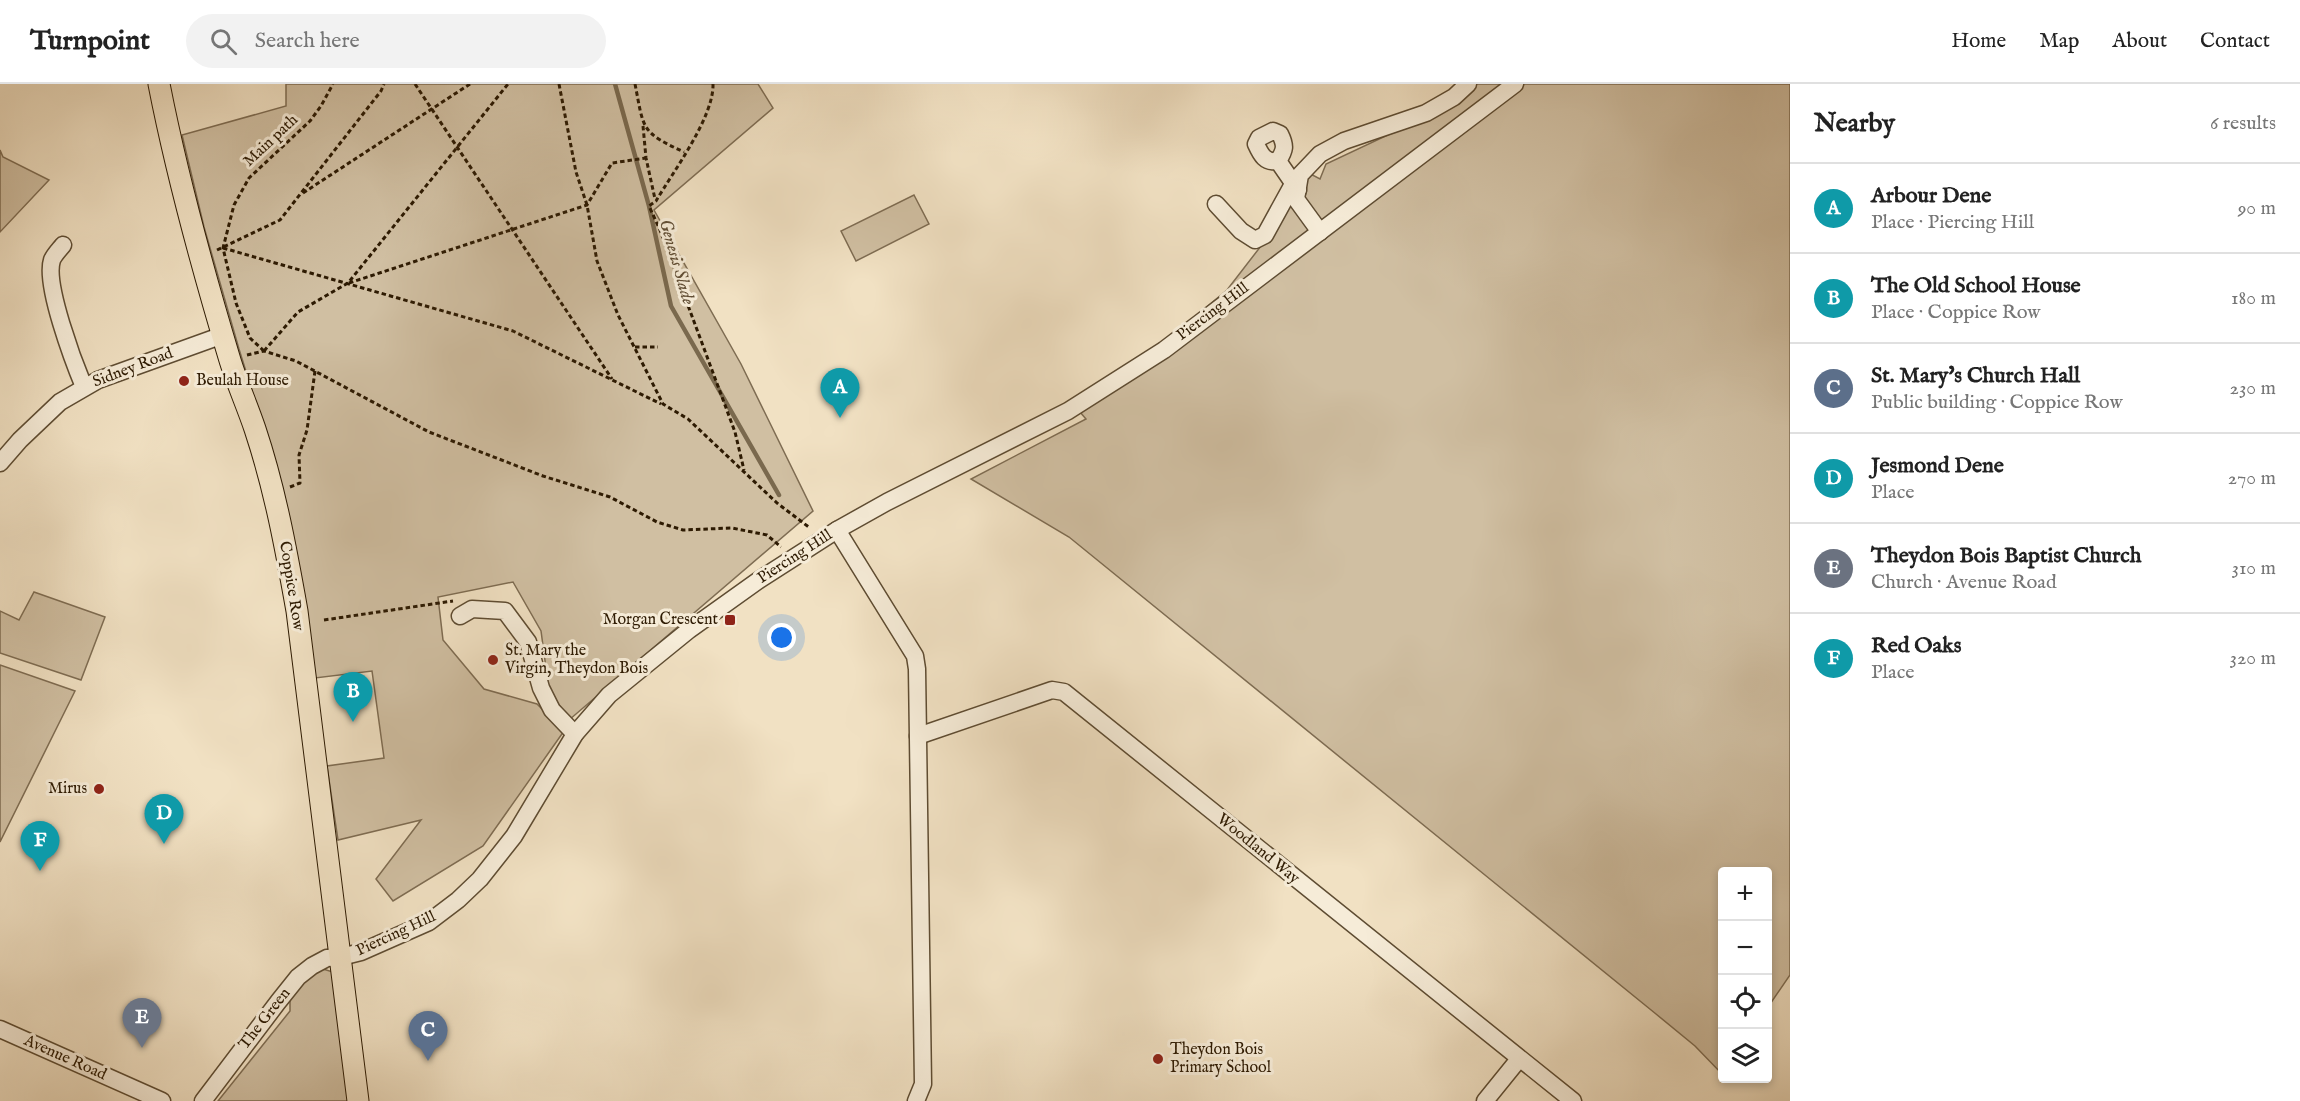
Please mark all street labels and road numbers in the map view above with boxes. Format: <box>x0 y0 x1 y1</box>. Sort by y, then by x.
street label: Main path <box>239 110 303 171</box>
street label: Piercing Hill <box>1173 278 1254 346</box>
street label: Sidney Road <box>90 343 176 392</box>
street label: Piercing Hill <box>754 525 837 589</box>
street label: Coppice Row <box>274 540 308 633</box>
street label: Woodland Way <box>1212 809 1304 889</box>
street label: Piercing Hill <box>353 907 439 961</box>
street label: The Green <box>235 984 296 1054</box>
street label: Avenue Road <box>20 1030 110 1085</box>

